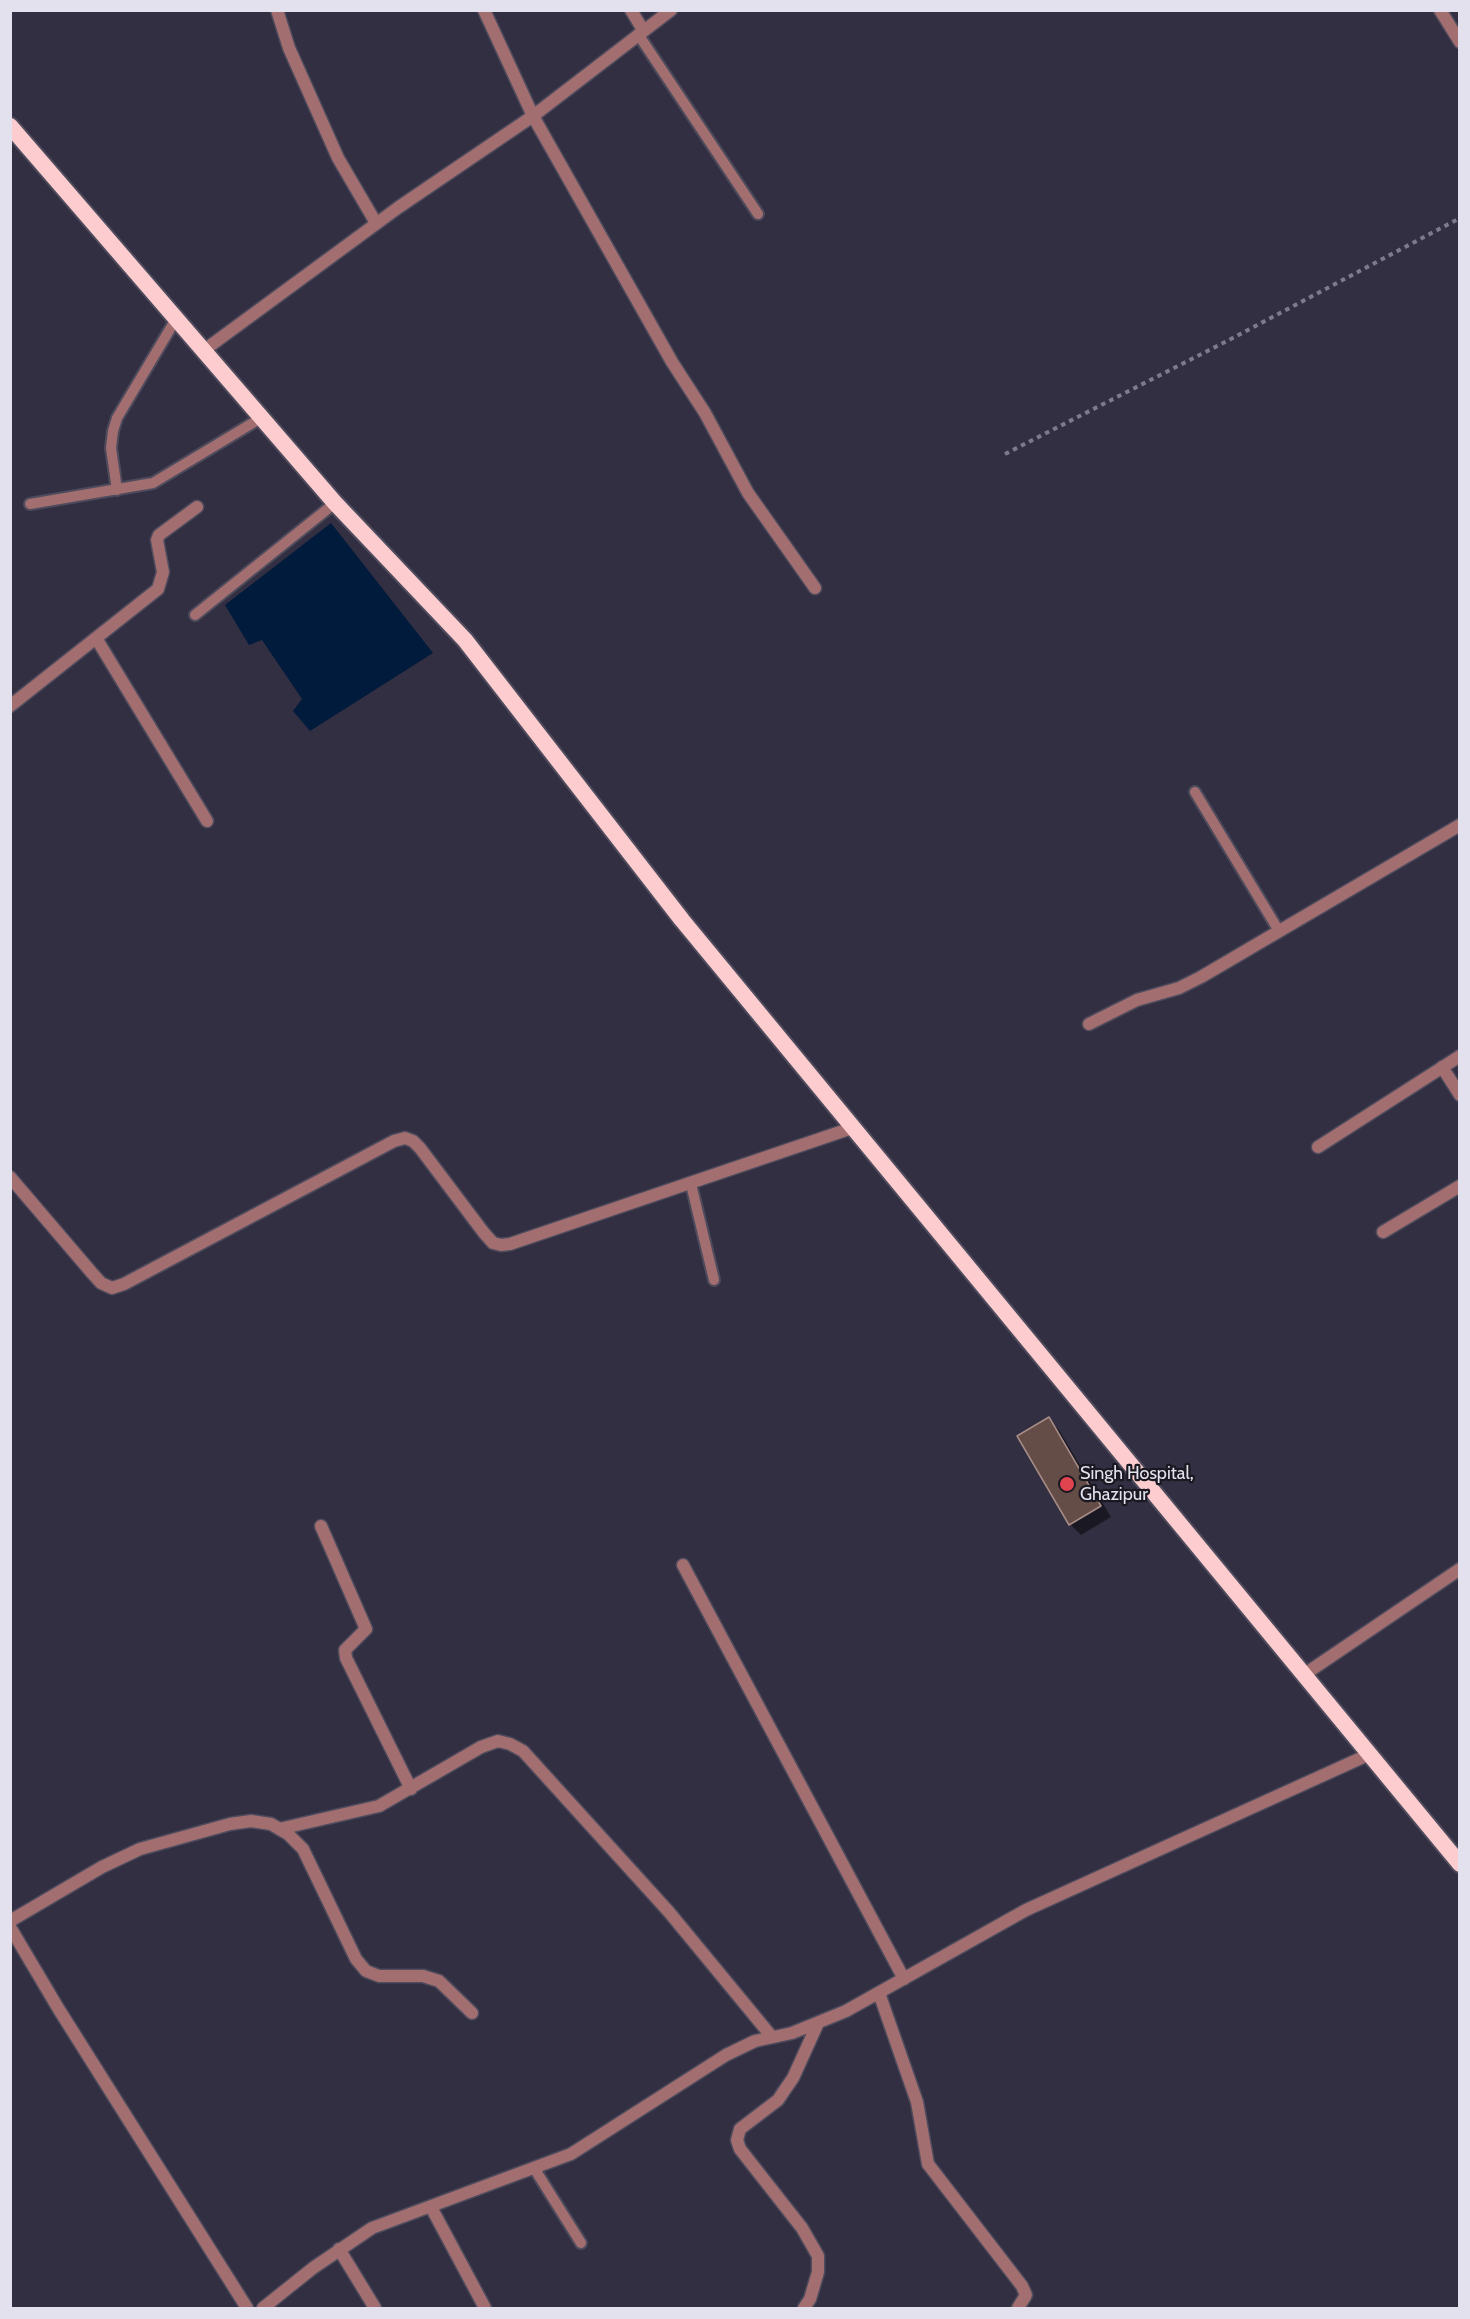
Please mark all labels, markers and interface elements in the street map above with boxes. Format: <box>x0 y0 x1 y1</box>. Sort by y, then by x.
place label: Singh Hospital, Ghazipur <box>1080 1463 1194 1506</box>
marker: Singh Hospital, Ghazipur <box>1058 1475 1076 1493</box>

